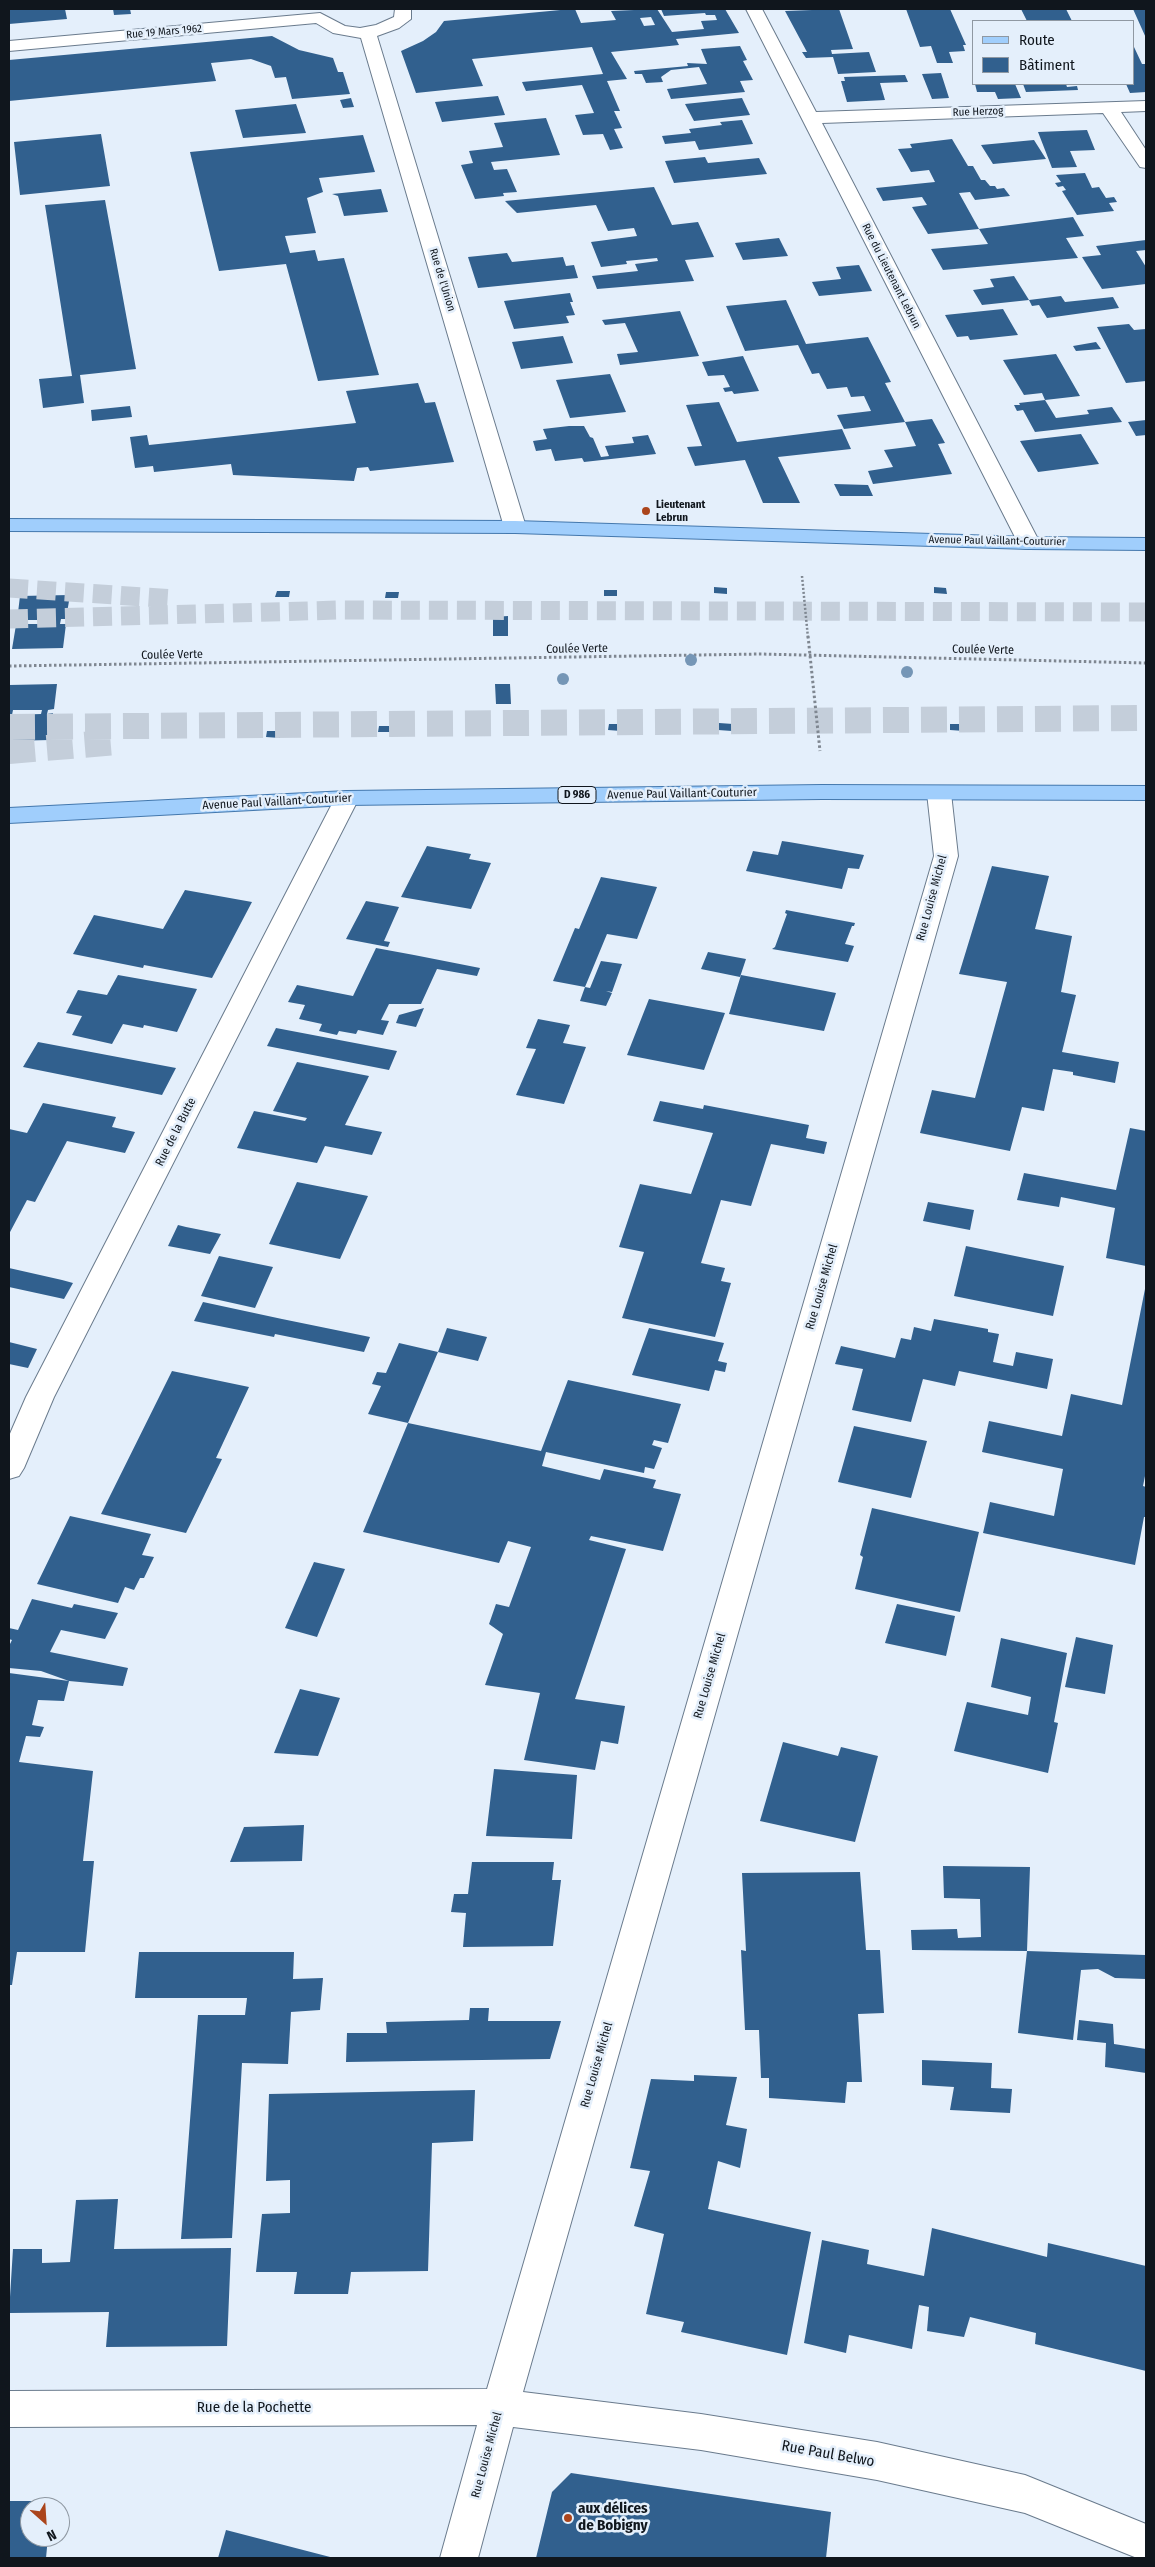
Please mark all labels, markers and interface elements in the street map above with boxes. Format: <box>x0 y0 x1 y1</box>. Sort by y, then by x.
legend <box>972 20 1135 85</box>
street label: Rue 19 Mars 1962 <box>126 22 202 42</box>
text: Route <box>1019 31 1055 49</box>
text: Bâtiment <box>1019 56 1075 74</box>
street label: Rue Herzog <box>952 105 1004 119</box>
street label: Rue du Lieutenant Lebrun <box>859 221 923 331</box>
street label: Rue de l'Union <box>426 247 458 313</box>
place label: Lieutenant Lebrun <box>656 498 705 524</box>
marker: Lieutenant Lebrun <box>640 505 652 517</box>
street label: Avenue Paul Vaillant-Couturier <box>928 533 1066 549</box>
street label: Coulée Verte <box>546 641 608 657</box>
street label: Coulée Verte <box>952 642 1014 658</box>
street label: Coulée Verte <box>141 647 203 663</box>
street label: Avenue Paul Vaillant-Couturier <box>607 785 757 803</box>
road number: D 986 <box>558 786 596 804</box>
street label: Avenue Paul Vaillant-Couturier <box>202 791 352 813</box>
street label: Rue Louise Michel <box>914 854 950 942</box>
street label: Rue de la Butte <box>153 1095 199 1169</box>
street label: Rue Louise Michel <box>803 1243 841 1331</box>
street label: Rue Louise Michel <box>691 1632 729 1720</box>
street label: Rue Louise Michel <box>578 2021 616 2109</box>
street label: Rue de la Pochette <box>197 2399 311 2417</box>
street label: Rue Louise Michel <box>469 2411 505 2499</box>
street label: Rue Paul Belwo <box>780 2437 876 2471</box>
north arrow <box>20 2497 70 2547</box>
place label: aux délices de Bobigny <box>578 2500 648 2535</box>
marker: aux délices de Bobigny <box>562 2512 574 2524</box>
text: N <box>44 2526 59 2545</box>

